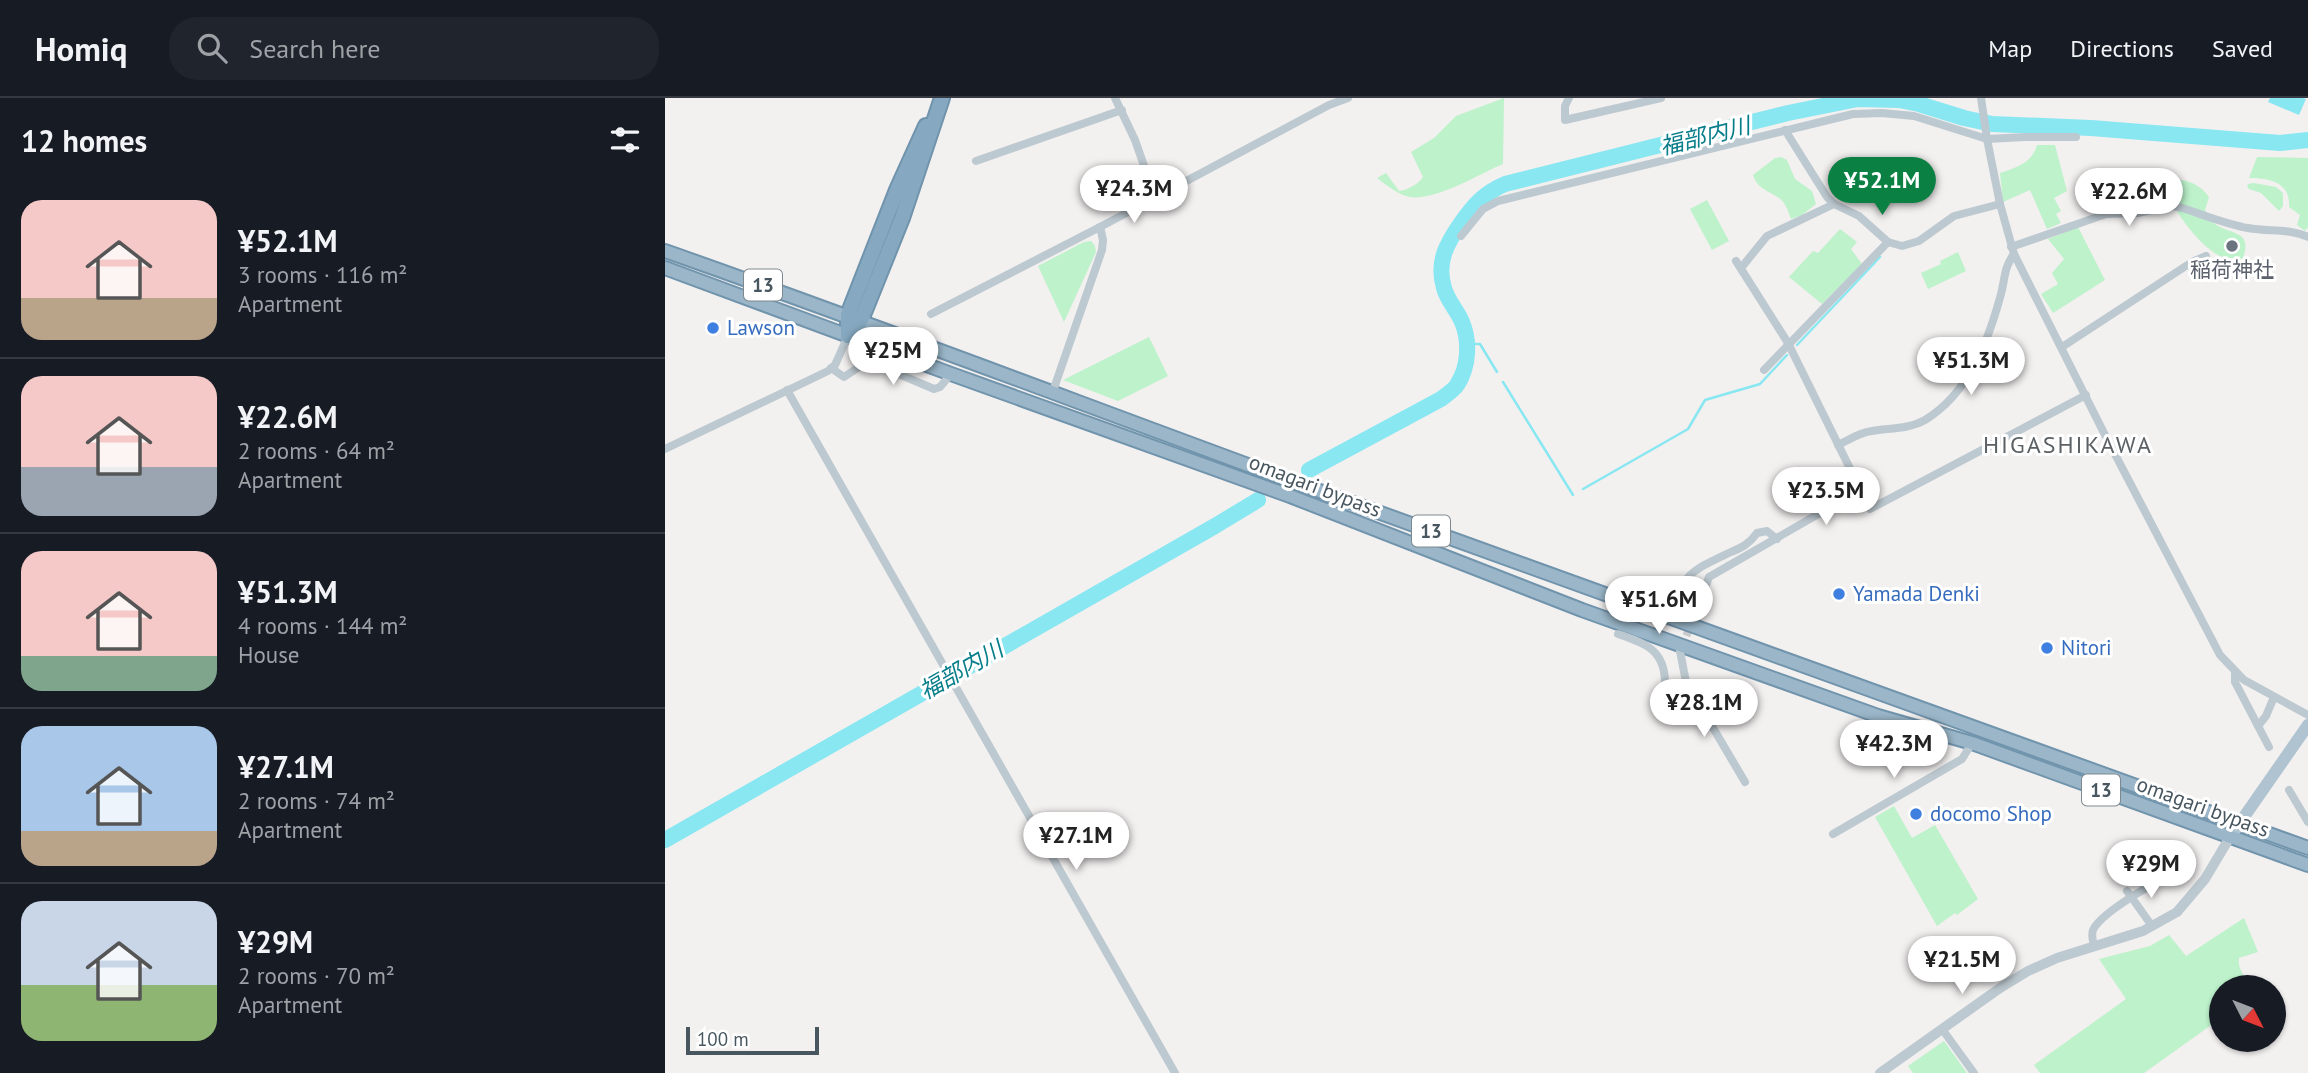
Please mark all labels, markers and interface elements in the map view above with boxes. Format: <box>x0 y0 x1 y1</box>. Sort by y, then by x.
search box <box>169 17 659 80</box>
text: Homiq <box>35 27 127 70</box>
icon: search <box>193 29 231 67</box>
text: Search here <box>249 32 380 65</box>
text: Map <box>1988 33 2032 64</box>
text: Directions <box>2070 33 2174 64</box>
text: Saved <box>2212 33 2273 64</box>
water label: 福部内川 <box>1657 110 1756 161</box>
text: 12 homes <box>21 121 147 160</box>
icon: filters <box>606 121 644 159</box>
pin: ¥52.1M <box>1825 158 1939 217</box>
text: ¥52.1M <box>1844 165 1920 194</box>
pin: ¥24.3M <box>1077 166 1191 225</box>
pin: ¥22.6M <box>2072 169 2186 228</box>
text: ¥24.3M <box>1096 173 1172 202</box>
text: ¥22.6M <box>2091 176 2167 205</box>
text: ¥52.1M <box>238 221 337 260</box>
icon: home <box>77 228 161 312</box>
marker: 稲荷神社 <box>2224 238 2240 254</box>
place label: 稲荷神社 <box>2190 256 2274 283</box>
text: 3 rooms · 116 m² <box>238 260 407 289</box>
road number: 13 <box>744 270 782 300</box>
text: Apartment <box>238 289 342 318</box>
place label: Lawson <box>727 314 795 341</box>
marker: Lawson <box>705 320 721 336</box>
pin: ¥25M <box>852 328 934 387</box>
text: ¥25M <box>864 335 922 364</box>
pin: ¥51.3M <box>1914 338 2028 397</box>
text: ¥51.3M <box>1933 345 2009 374</box>
text: ¥22.6M <box>238 397 337 436</box>
icon: home <box>77 404 161 488</box>
district label: HIGASHIKAWA <box>1983 429 2153 460</box>
text: 2 rooms · 64 m² <box>238 436 395 465</box>
street label: omagari bypass <box>1245 448 1385 523</box>
text: Apartment <box>238 465 342 494</box>
pin: ¥23.5M <box>1769 468 1883 527</box>
text: ¥23.5M <box>1788 475 1864 504</box>
road number: 13 <box>1412 516 1450 546</box>
text: ¥51.3M <box>238 572 337 611</box>
pin: ¥51.6M <box>1602 576 1716 636</box>
icon: home <box>77 579 161 663</box>
place label: Yamada Denki <box>1853 580 1980 607</box>
text: ¥51.6M <box>1621 584 1697 613</box>
marker: Yamada Denki <box>1831 586 1847 602</box>
text: 4 rooms · 144 m² <box>238 611 407 640</box>
water label: 福部内川 <box>914 633 1010 705</box>
place label: Nitori <box>2061 634 2112 661</box>
text: House <box>238 640 300 669</box>
marker: Nitori <box>2039 640 2055 656</box>
pin: ¥28.1M <box>1647 680 1761 739</box>
text: ¥28.1M <box>1666 687 1742 716</box>
pin: ¥42.3M <box>1837 720 1951 780</box>
text: ¥42.3M <box>1856 728 1932 757</box>
text: ¥27.1M <box>238 747 334 786</box>
icon: home <box>77 754 161 838</box>
street label: omagari bypass <box>2133 770 2273 843</box>
road number: 13 <box>2082 775 2120 806</box>
text: 2 rooms · 74 m² <box>238 786 395 815</box>
place label: docomo Shop <box>1930 800 2052 827</box>
marker: docomo Shop <box>1908 806 1924 822</box>
pin: ¥27.1M <box>1019 812 1133 872</box>
text: Apartment <box>238 815 342 844</box>
text: ¥27.1M <box>1039 820 1113 849</box>
pin: ¥29M <box>2110 840 2192 900</box>
text: ¥29M <box>2122 848 2180 877</box>
text: ¥29M <box>238 922 313 961</box>
icon: home <box>77 929 161 1013</box>
pin: ¥21.5M <box>1905 936 2019 996</box>
text: ¥21.5M <box>1924 944 2000 973</box>
text: 2 rooms · 70 m² <box>238 961 395 990</box>
north arrow <box>2209 975 2285 1052</box>
map controls <box>2209 975 2286 1052</box>
text: Apartment <box>238 990 342 1019</box>
scale bar <box>686 1024 819 1056</box>
text: 100 m <box>697 1027 749 1051</box>

